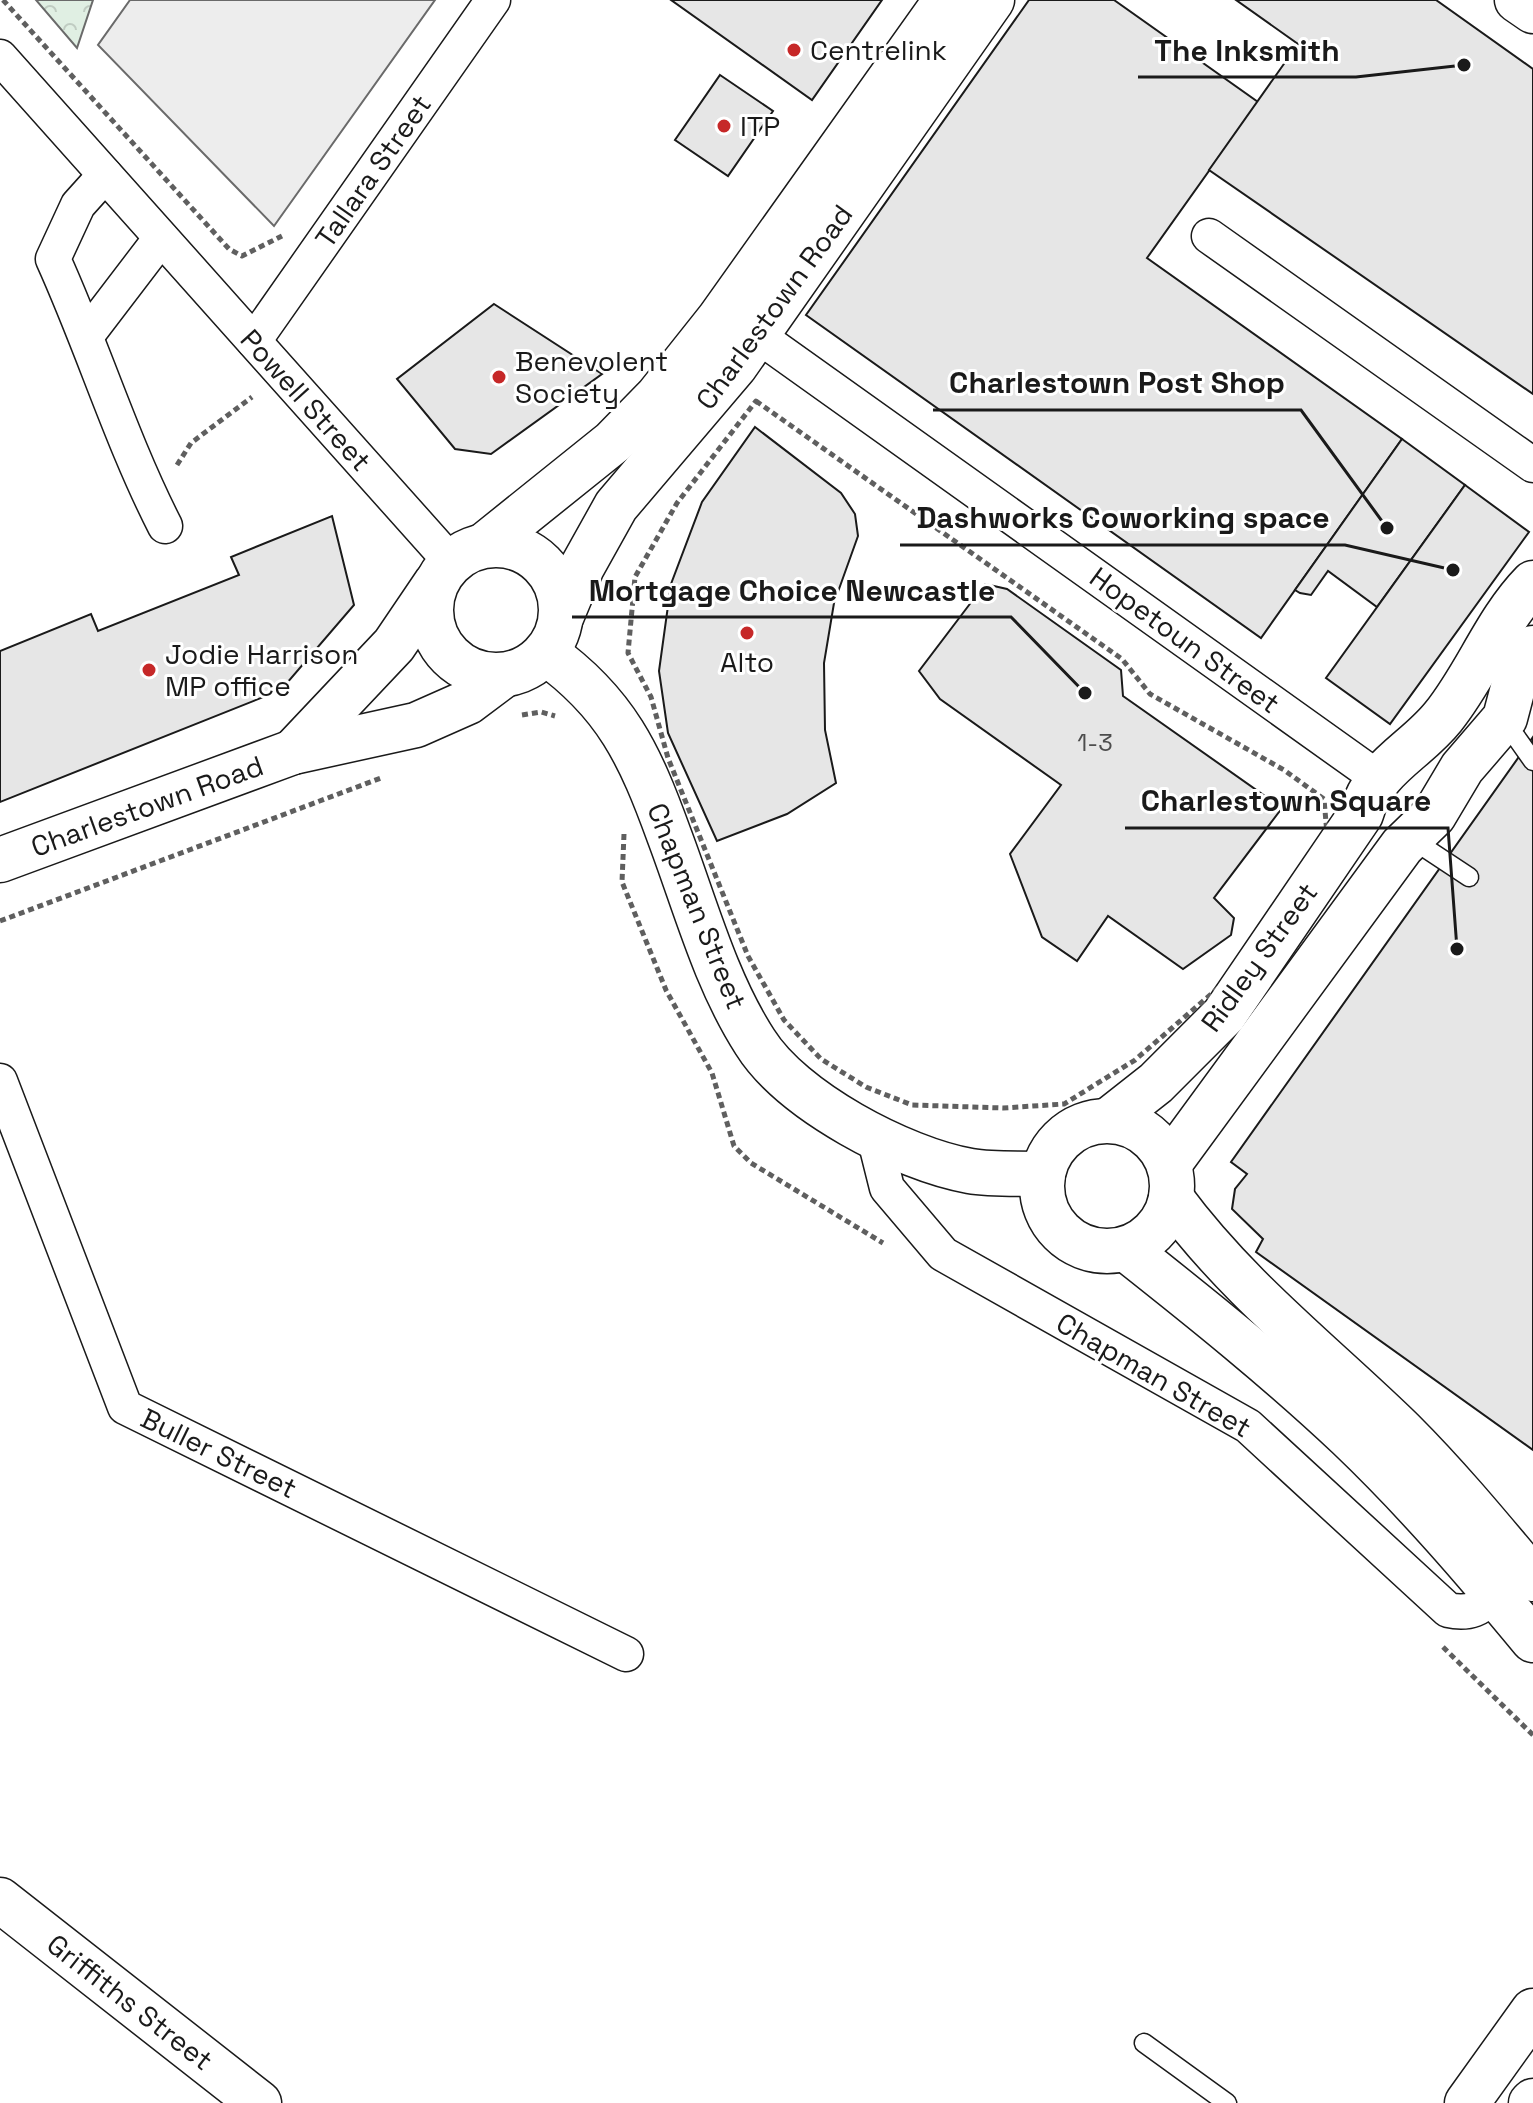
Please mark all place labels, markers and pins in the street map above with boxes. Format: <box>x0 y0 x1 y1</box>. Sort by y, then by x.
callout: The Inksmith <box>1138 23 1356 77</box>
place label: Centrelink <box>810 32 947 68</box>
marker: Centrelink <box>785 41 803 59</box>
place label: ITP <box>740 108 780 144</box>
marker: ITP <box>715 117 733 135</box>
place label: Benevolent Society <box>515 343 668 411</box>
callout: Charlestown Post Shop <box>933 356 1301 410</box>
marker: Benevolent Society <box>490 368 508 386</box>
callout: Dashworks Coworking space <box>900 491 1345 545</box>
callout: Mortgage Choice Newcastle <box>572 563 1011 617</box>
marker: Alto <box>738 624 756 642</box>
place label: Jodie Harrison MP office <box>165 636 359 704</box>
place label: Alto <box>720 644 774 680</box>
marker: Jodie Harrison MP office <box>140 661 158 679</box>
callout: Charlestown Square <box>1125 774 1448 828</box>

